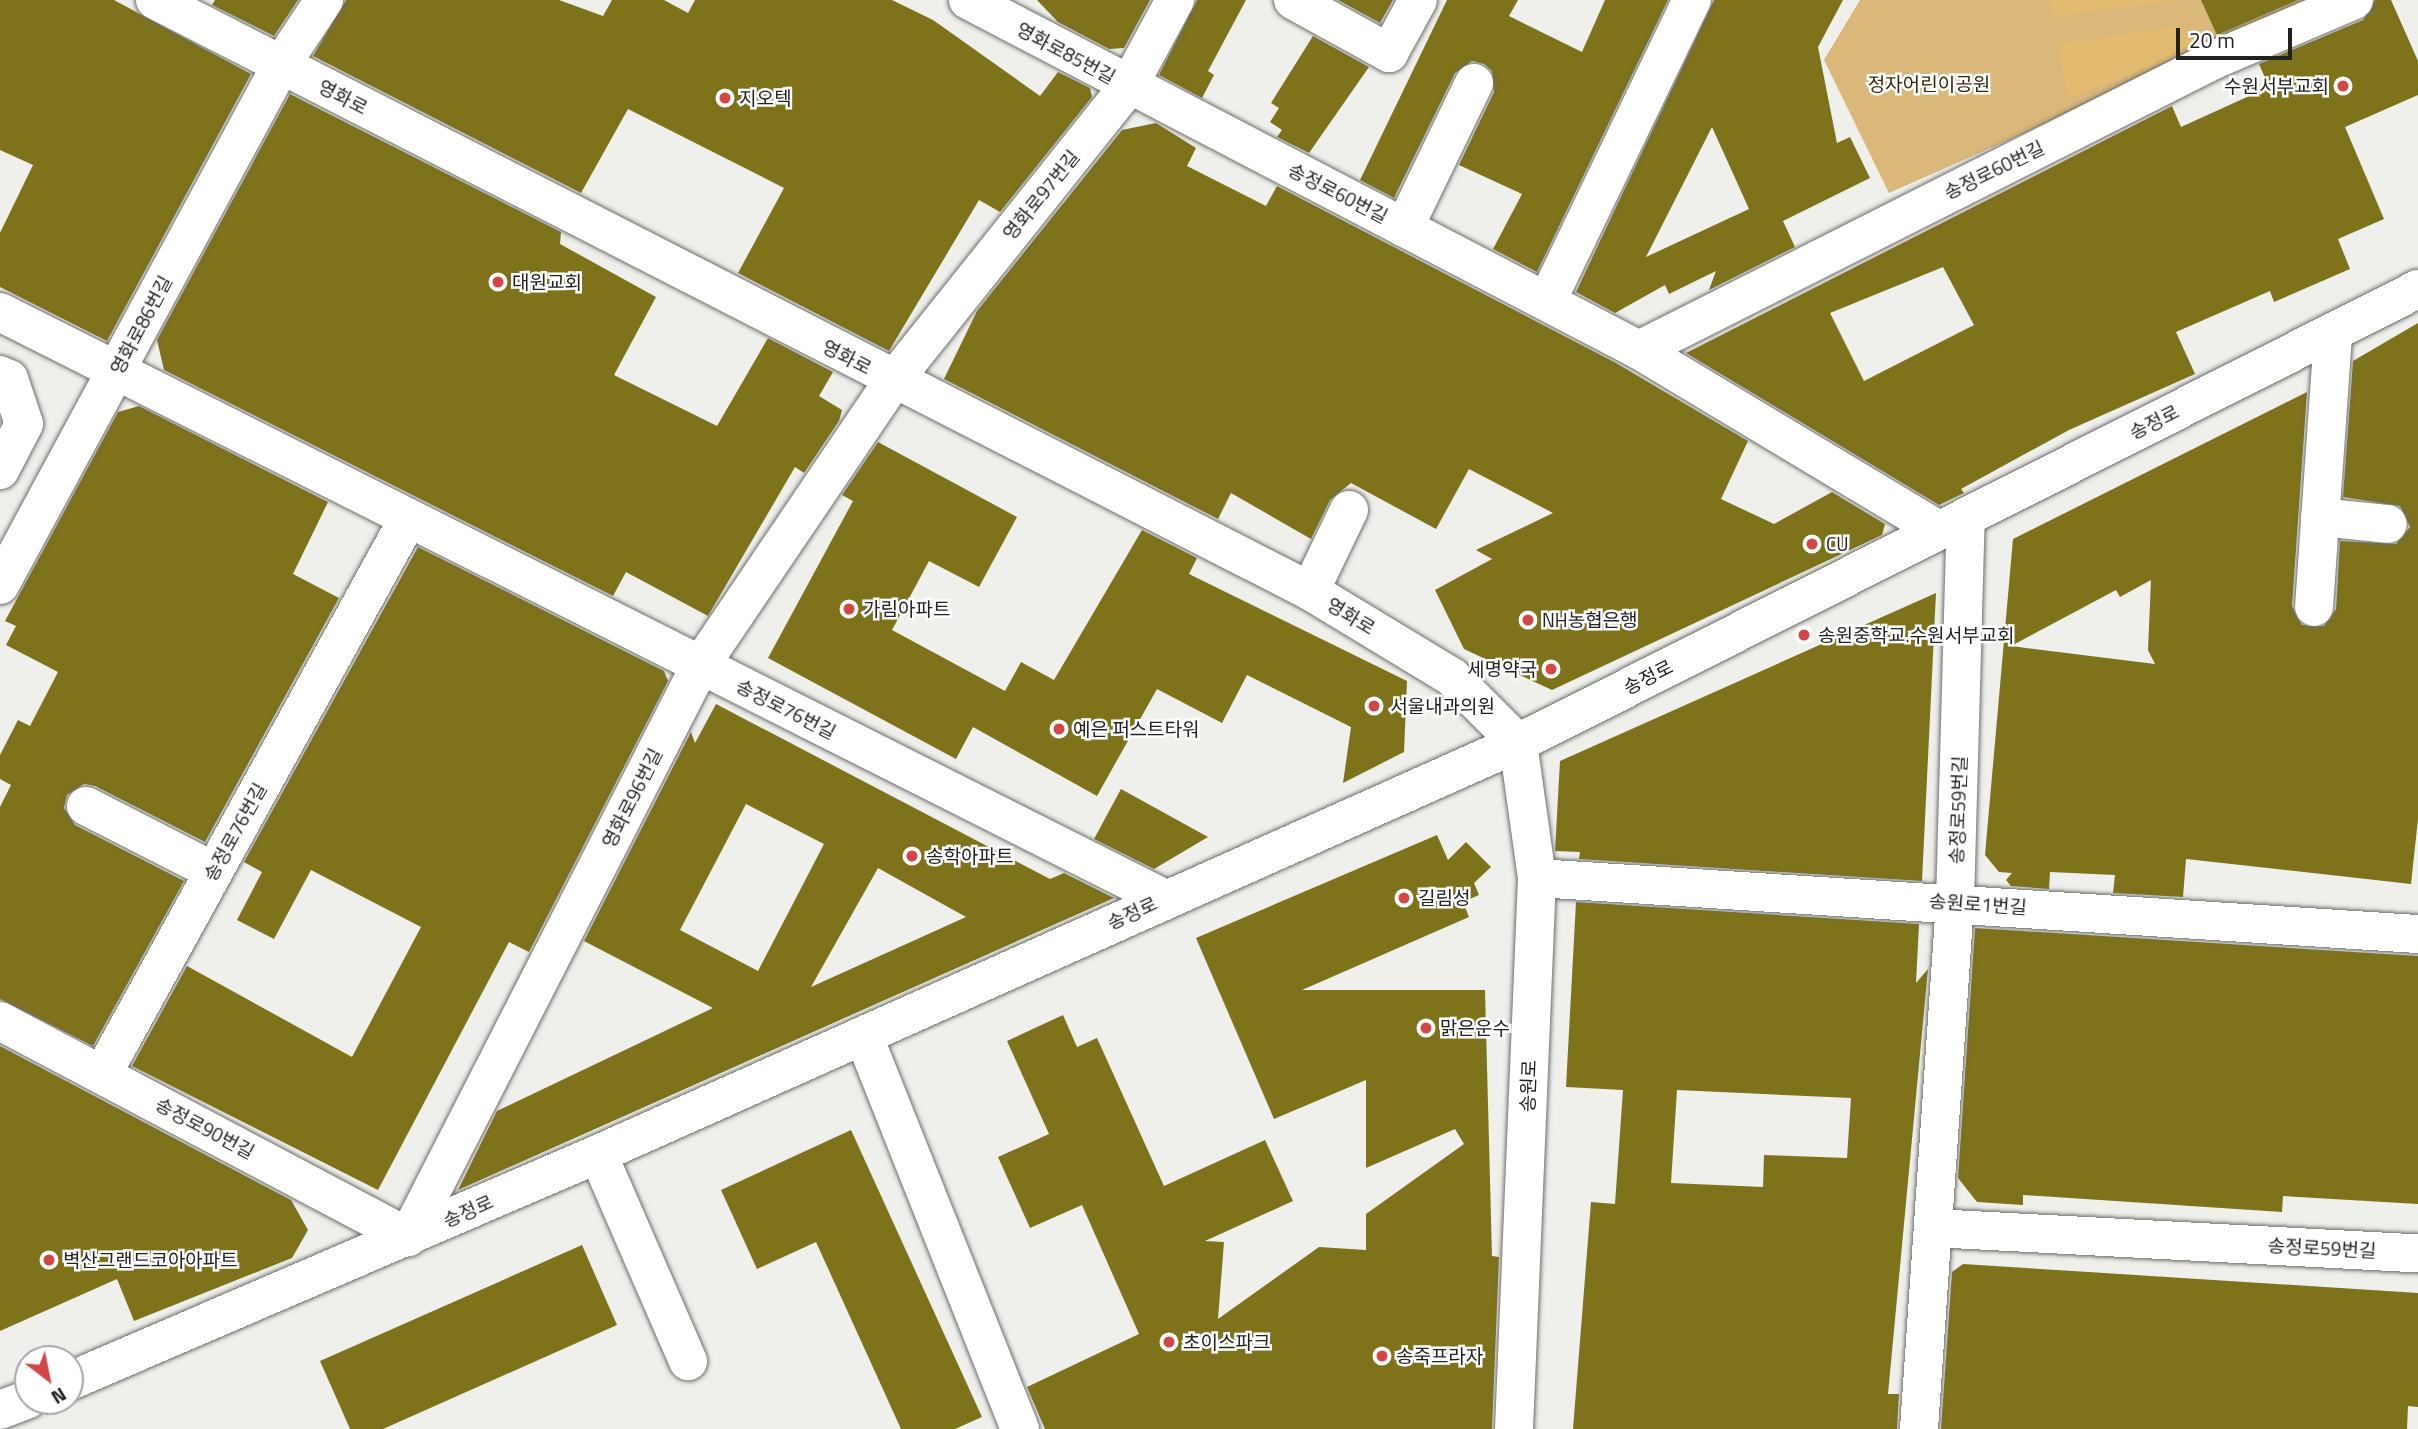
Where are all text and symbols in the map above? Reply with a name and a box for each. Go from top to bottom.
scale bar [2180,14,2296,58]
street label: 영화로85번길 [1013,17,1119,89]
text: 20 m [2189,24,2235,56]
park label: 정자어린이공원 [1868,73,1990,95]
street label: 영화로 [314,75,372,119]
place label: 수원서부교회 [2224,75,2329,97]
marker: 수원서부교회 [2335,78,2351,94]
place label: 지오텍 [739,87,791,109]
marker: 지오텍 [717,90,733,106]
street label: 송정로60번길 [1940,136,2048,204]
street label: 영화로97번길 [998,146,1084,244]
street label: 송정로60번길 [1284,158,1392,228]
place label: 대원교회 [512,271,582,293]
street label: 영화로86번길 [105,272,177,378]
marker: 대원교회 [490,274,506,290]
street label: 영화로 [818,335,876,379]
street label: 송정로 [2125,400,2183,444]
place label: CU [1826,533,1849,555]
marker: CU [1804,536,1820,552]
street label: 영화로 [1323,593,1379,639]
place label: 가림아파트 [863,598,950,620]
marker: 가림아파트 [841,601,857,617]
place label: NH농협은행 [1542,609,1638,631]
marker: NH농협은행 [1520,612,1536,628]
place label: 송원중학교.수원서부교회 [1818,624,2014,646]
marker: 송원중학교.수원서부교회 [1796,627,1812,643]
street label: 송정로 [1619,655,1677,699]
place label: 세명약국 [1467,658,1537,680]
marker: 세명약국 [1543,661,1559,677]
street label: 송정로76번길 [732,674,840,744]
place label: 서울내과의원 [1390,695,1495,717]
marker: 서울내과의원 [1364,696,1384,716]
place label: 예은 퍼스트타워 [1073,718,1200,740]
marker: 예은 퍼스트타워 [1051,721,1067,737]
street label: 영화로96번길 [597,744,667,852]
street label: 송정로59번길 [1945,755,1971,865]
street label: 송정로76번길 [199,779,271,885]
place label: 송학아파트 [926,845,1013,867]
marker: 송학아파트 [904,848,920,864]
place label: 길림성 [1418,887,1470,909]
street label: 송원로1번길 [1928,889,2028,919]
marker: 길림성 [1396,890,1412,906]
street label: 송정로 [1103,892,1161,934]
place label: 맑은운수 [1440,1017,1510,1039]
marker: 맑은운수 [1418,1020,1434,1036]
street label: 송원로 [1516,1059,1540,1113]
street label: 송정로90번길 [152,1092,258,1164]
street label: 송정로 [439,1190,497,1232]
street label: 송정로59번길 [2267,1234,2377,1262]
place label: 벽산그랜드코아아파트 [63,1249,238,1271]
marker: 벽산그랜드코아아파트 [41,1252,57,1268]
place label: 초이스파크 [1183,1331,1270,1353]
marker: 초이스파크 [1161,1334,1177,1350]
north arrow [14,1345,84,1415]
place label: 송죽프라자 [1396,1345,1483,1367]
marker: 송죽프라자 [1374,1348,1390,1364]
text: N [46,1381,73,1412]

